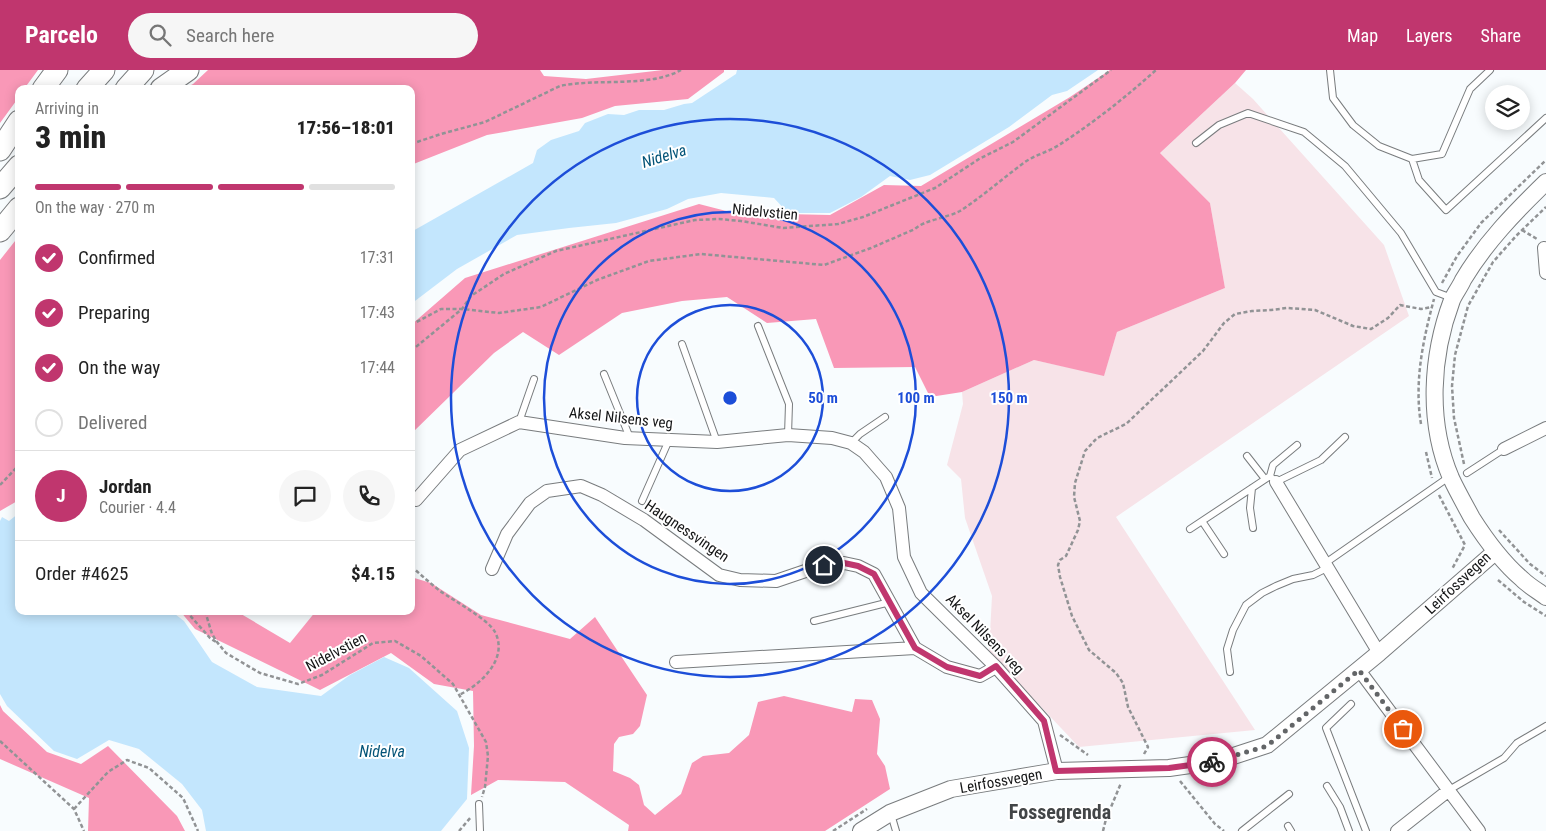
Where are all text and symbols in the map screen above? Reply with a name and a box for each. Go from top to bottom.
search box [128,13,478,58]
text: Parcelo [25,21,98,49]
icon: search [146,21,174,49]
text: Search here [186,24,274,47]
text: Map [1347,25,1378,46]
text: Layers [1406,25,1453,46]
text: Share [1481,25,1521,46]
map controls [1485,85,1530,130]
button: layers [1485,85,1530,130]
text: Arriving in [35,99,99,118]
text: 17:56–18:01 [297,116,395,139]
text: 3 min [35,118,106,156]
water label: Nidelva [639,140,689,172]
text: On the way · 270 m [35,198,155,217]
street label: Nidelvstien [731,200,799,224]
icon: check [35,244,63,272]
text: Confirmed [78,246,155,269]
text: 17:31 [360,248,395,267]
icon: check [35,299,63,327]
text: Preparing [78,301,150,324]
text: 17:43 [360,303,395,322]
icon: check [35,354,63,382]
text: On the way [78,356,160,379]
text: 17:44 [360,358,395,377]
centre of rings [721,389,739,407]
text: 50 m [808,389,838,407]
text: 100 m [897,389,935,407]
text: 150 m [990,389,1028,407]
street label: Aksel Nilsens veg [568,404,674,432]
text: Delivered [78,411,147,434]
button: chat [279,470,331,522]
button: phone [343,470,395,522]
text: Jordan [99,475,152,498]
text: J [56,484,66,507]
street label: Haugnessvingen [641,496,733,566]
text: Courier · 4.4 [99,498,176,517]
pin [803,544,845,586]
street label: Leirfossvegen [1421,548,1495,618]
icon: home [810,551,838,579]
text: Order #4625 [35,562,128,585]
text: $4.15 [351,562,395,585]
street label: Aksel Nilsens veg [942,590,1028,678]
street label: Nidelvstien [303,629,369,675]
pin [1382,708,1424,750]
icon: bag [1389,715,1417,743]
courier [1187,737,1237,787]
water label: Nidelva [359,742,405,761]
icon: bike [1198,748,1226,776]
street label: Leirfossvegen [958,765,1044,797]
district label: Fossegrenda [1009,800,1111,824]

